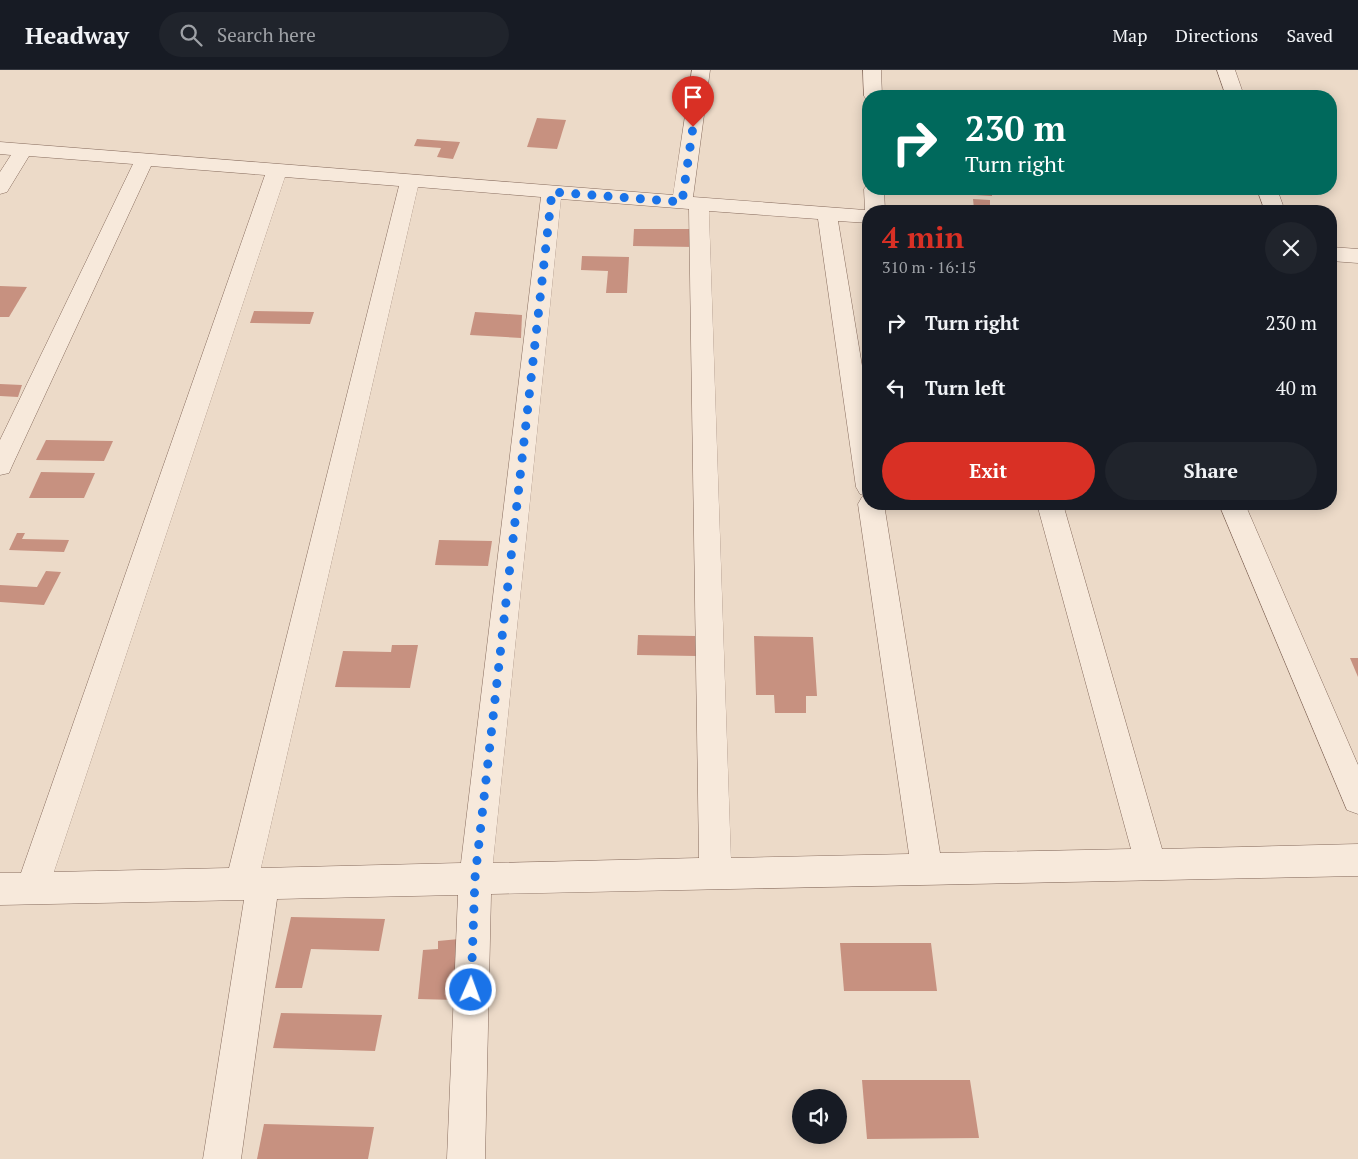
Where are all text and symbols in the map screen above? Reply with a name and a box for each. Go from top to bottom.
search box [159,12,509,57]
text: Headway [25,19,129,51]
icon: search [177,21,205,49]
text: Search here [217,22,316,47]
text: Map [1112,23,1147,47]
text: Directions [1175,23,1258,47]
text: Saved [1286,23,1333,47]
pin [672,76,714,127]
icon: arrive [679,83,707,111]
text: 230 m [965,105,1066,151]
icon: right [882,110,947,175]
text: Turn right [965,149,1065,178]
text: 4 min [882,217,964,257]
button: close [1265,222,1317,274]
text: 310 m · 16:15 [882,256,976,278]
icon: right [882,309,910,337]
text: Turn right [925,310,1019,335]
text: 230 m [1266,310,1317,335]
icon: left [882,374,910,402]
text: Turn left [925,375,1006,400]
text: 40 m [1276,375,1317,400]
button: Exit [882,442,1095,500]
button: Share [1105,442,1317,500]
position arrow [444,963,496,1015]
map controls [792,1089,847,1144]
button: sound [792,1089,847,1144]

